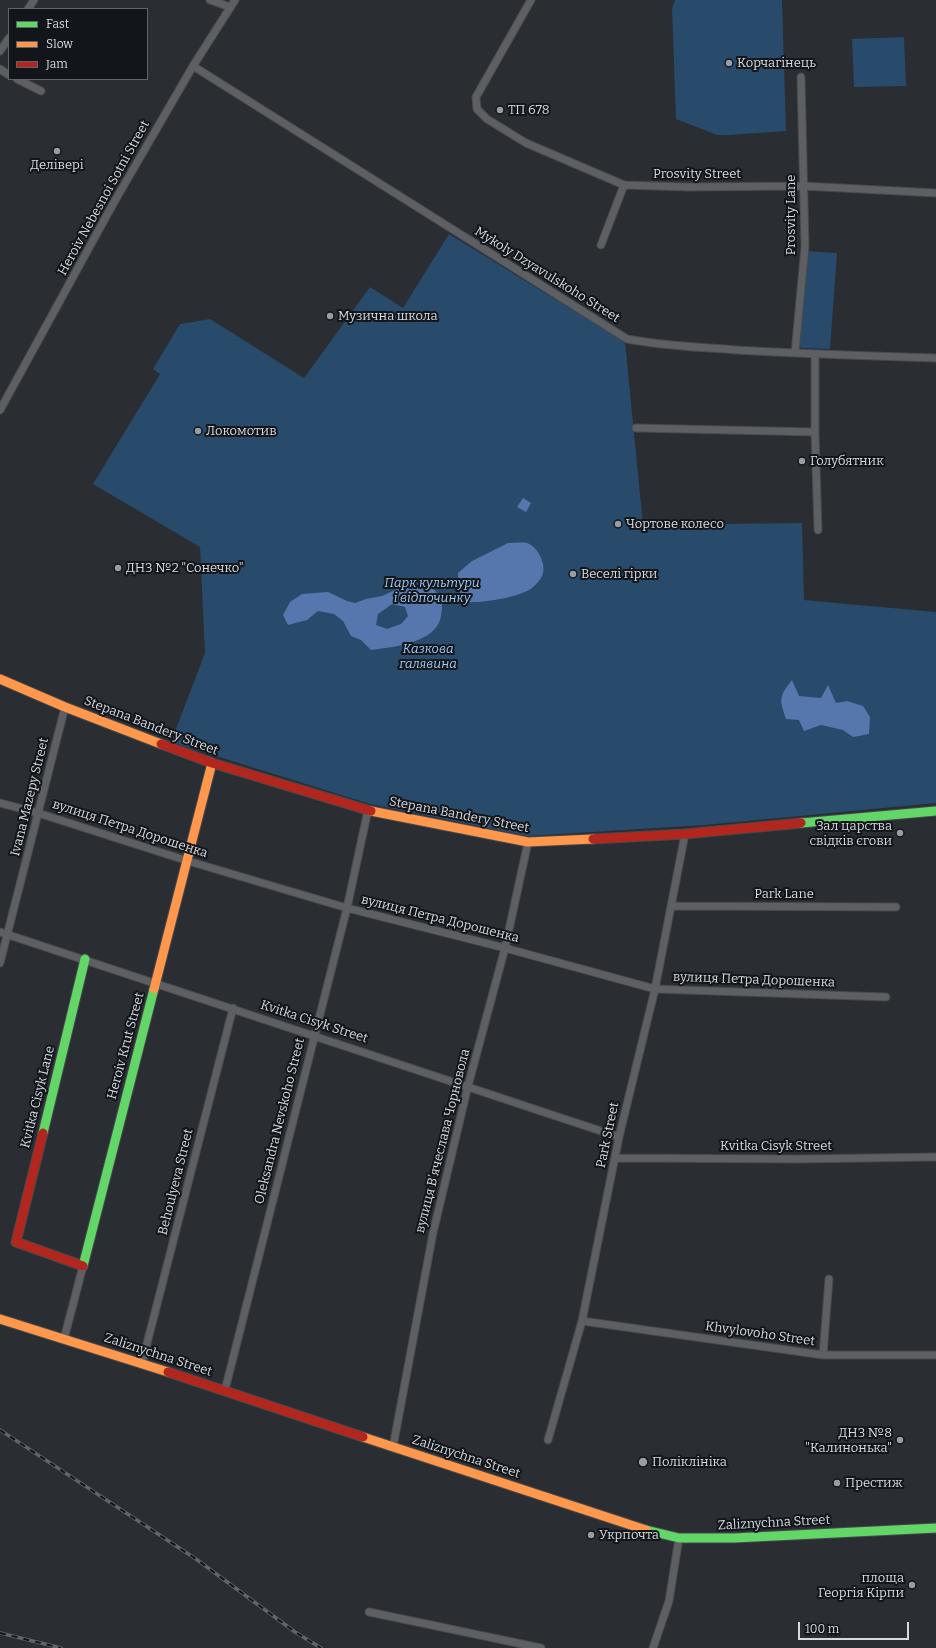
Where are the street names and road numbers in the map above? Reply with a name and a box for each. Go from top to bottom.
street label: Heroiv Nebesnoi Sotni Street [55,118,153,278]
street label: Prosvity Street [653,166,741,182]
street label: Prosvity Lane [783,175,799,255]
street label: Mykoly Dzyavulskoho Street [471,224,623,326]
street label: Stepana Bandery Street [82,693,220,759]
street label: Ivana Mazepy Street [8,736,52,858]
street label: Stepana Bandery Street [388,794,530,836]
street label: вулиця Петра Дорошенка [50,797,210,861]
street label: Park Lane [754,886,814,902]
street label: вулиця Петра Дорошенка [359,892,521,946]
street label: вулиця Петра Дорошенка [673,969,835,991]
street label: Heroiv Krut Street [104,991,148,1101]
street label: Kvitka Cisyk Street [258,997,370,1047]
street label: Oleksandra Nevskoho Street [252,1036,308,1206]
street label: Kvitka Cisyk Lane [18,1044,58,1150]
street label: вулиця Вʼячеслава Чорновола [413,1047,473,1235]
street label: Park Street [593,1101,623,1169]
street label: Behoulyeva Street [155,1127,197,1237]
street label: Kvitka Cisyk Street [720,1138,832,1154]
street label: Khvylovoho Street [704,1319,816,1349]
street label: Zaliznychna Street [102,1330,214,1380]
street label: Zaliznychna Street [410,1432,522,1482]
street label: Zaliznychna Street [717,1512,831,1534]

